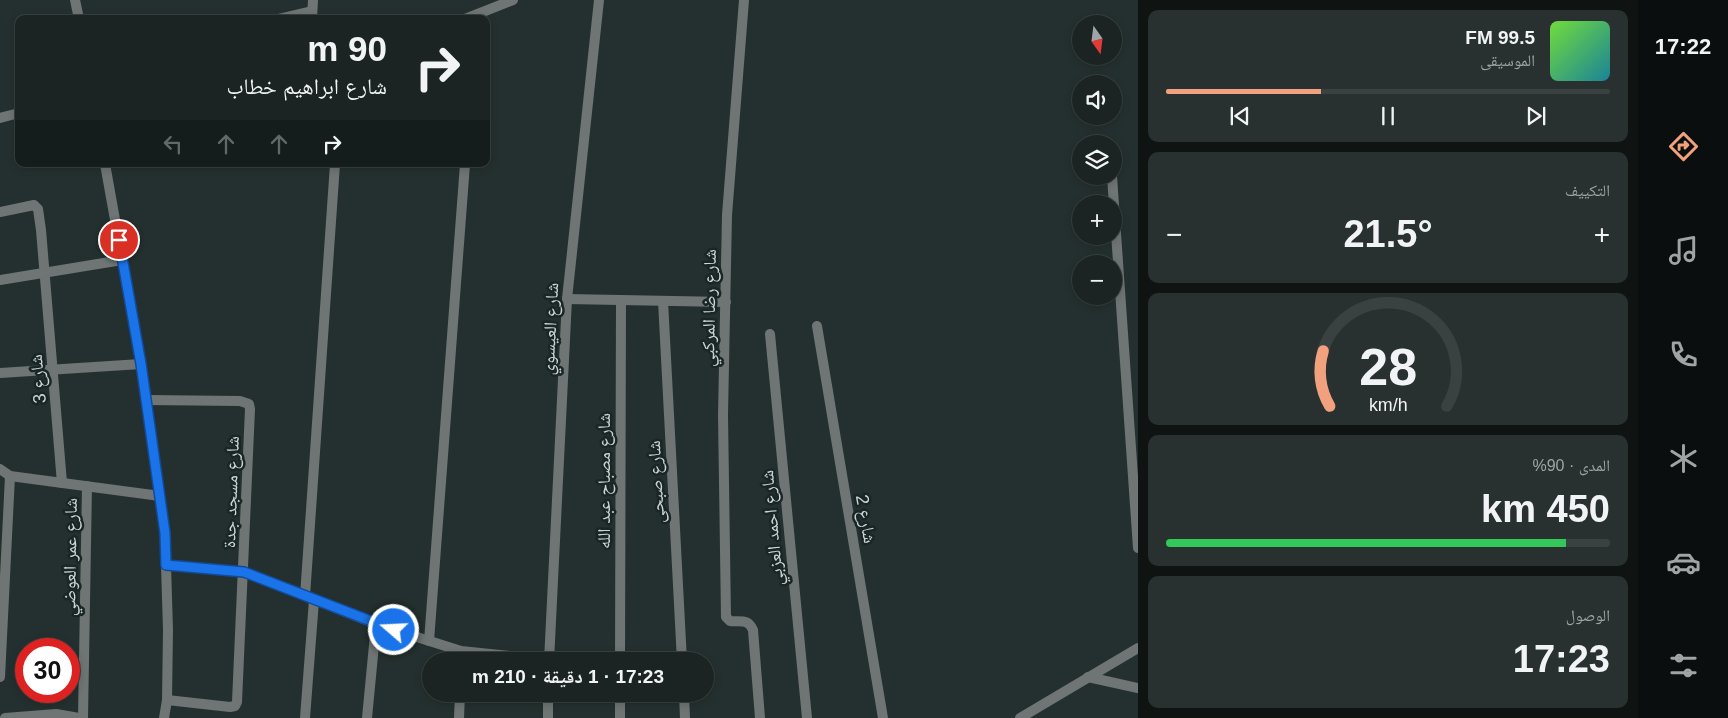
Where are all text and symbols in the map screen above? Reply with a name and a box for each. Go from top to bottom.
north arrow [1072,15,1122,65]
map controls [1072,15,1122,305]
text: 99.5 FM [1465,27,1535,48]
text: 90 m [307,29,387,68]
text: 17:22 [1655,34,1711,59]
icon: right [405,35,470,100]
text: الموسيقى [1480,52,1535,69]
text: شارع ابراهيم خطاب [226,74,387,99]
button: sound [1072,75,1122,125]
icon: previous [1226,102,1254,130]
icon: pause [1374,102,1402,130]
icon: next [1522,102,1550,130]
icon: directions [1666,129,1701,164]
icon: left [159,130,187,158]
icon: ahead [212,130,240,158]
icon: ahead [265,130,293,158]
icon: right [318,130,346,158]
button: layers [1072,135,1122,185]
text: التكييف [1565,182,1610,199]
button: + [1072,195,1122,245]
text: 21.5° [1343,213,1433,255]
pin [98,219,140,261]
text: − [1166,219,1182,250]
text: + [1594,219,1610,250]
icon: arrive [105,226,133,254]
icon: music [1666,233,1701,268]
street label: شارع رضا المركبي [698,249,725,367]
button: − [1072,255,1122,305]
street label: شارع العيسوي [538,282,567,376]
icon: phone [1666,337,1701,372]
text: 28 [1359,338,1417,396]
street label: شارع 3 [26,354,51,404]
text: km/h [1369,395,1407,415]
street label: شارع مصباح عبد الله [594,413,616,549]
street label: شارع مسجد جدة [219,436,244,548]
street label: شارع صبحى [644,440,669,524]
icon: climate [1666,441,1701,476]
text: المدى · 90% [1532,457,1610,474]
street label: شارع احمد العزبي [757,469,792,587]
text: 450 km [1481,488,1610,530]
street label: شارع 2 [851,493,880,545]
street label: شارع عمر العوضي [59,498,86,617]
icon: car [1666,545,1701,580]
position arrow [367,603,419,655]
text: الوصول [1566,607,1610,624]
speed limit sign: 30 [15,638,80,703]
text: 17:23 [1513,638,1610,680]
icon: filters [1666,648,1701,683]
text: 17:23 · 1 دقيقة · 210 m [472,666,664,687]

